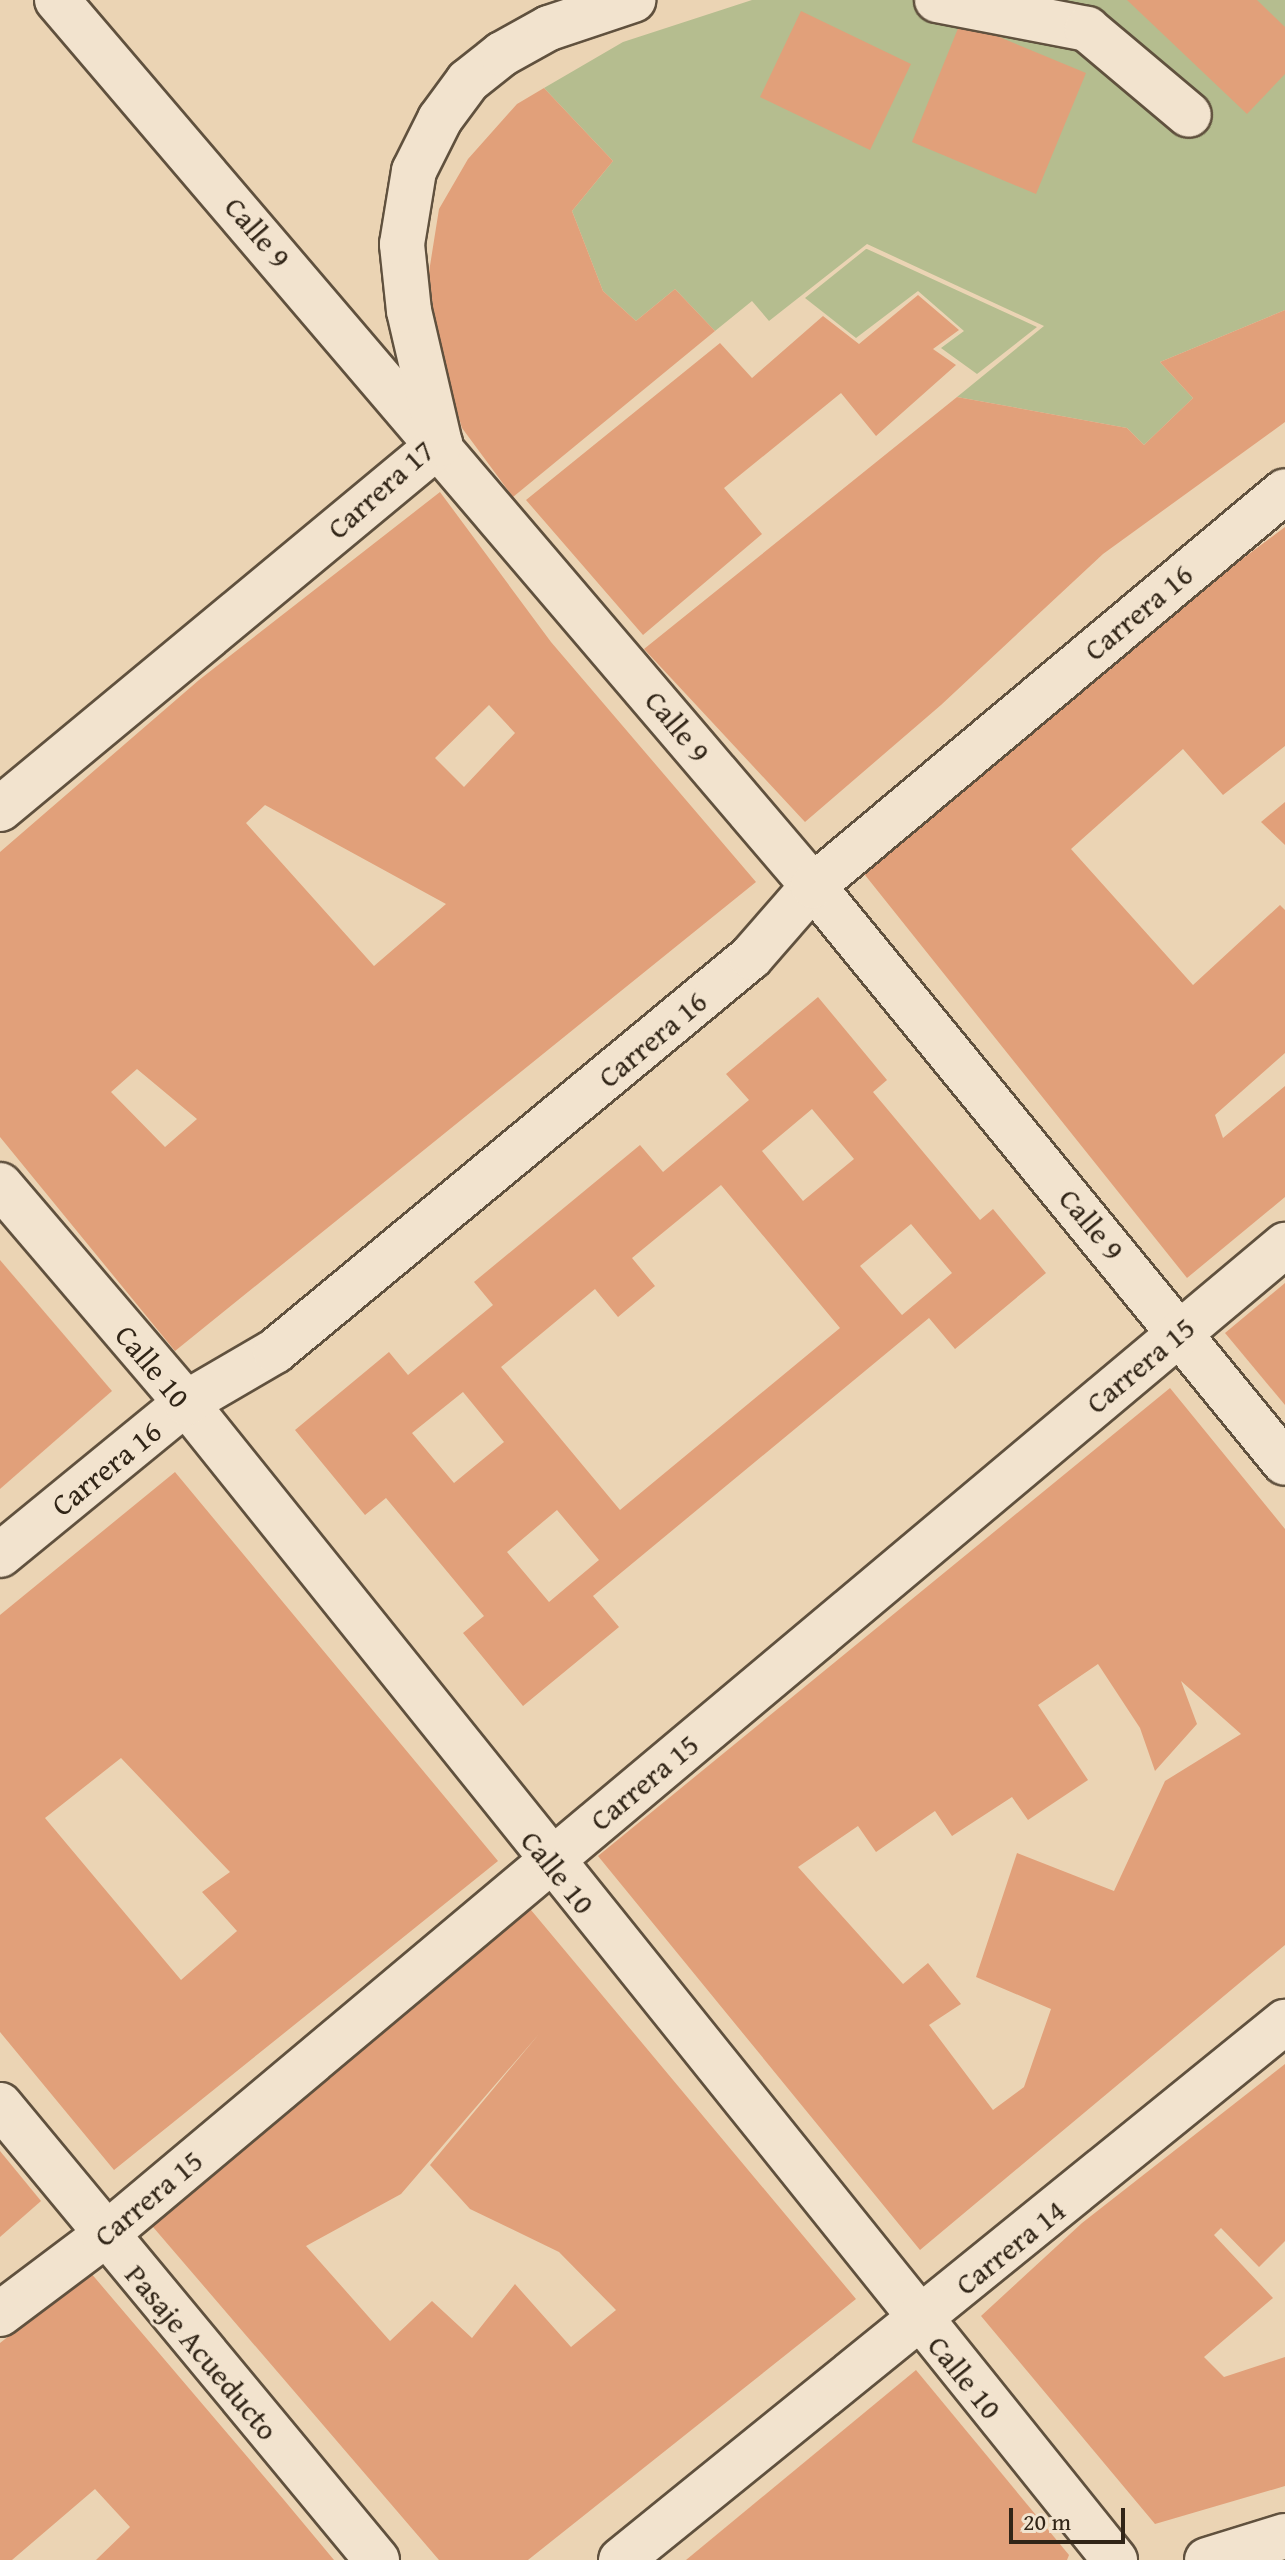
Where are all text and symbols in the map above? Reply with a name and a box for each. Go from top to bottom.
street label: Calle 9 [217,189,299,275]
street label: Carrera 17 [319,432,441,546]
street label: Carrera 16 [1076,556,1200,668]
street label: Calle 9 [638,683,718,769]
street label: Carrera 16 [590,983,714,1095]
street label: Calle 9 [1052,1181,1132,1267]
street label: Carrera 15 [1078,1309,1202,1421]
street label: Calle 10 [108,1317,198,1415]
street label: Carrera 16 [44,1413,168,1523]
street label: Carrera 15 [582,1726,706,1838]
street label: Calle 10 [514,1823,602,1921]
street label: Carrera 15 [86,2142,210,2254]
street label: Carrera 14 [948,2192,1072,2302]
street label: Pasaje Acueducto [118,2257,286,2447]
street label: Calle 10 [921,2328,1009,2426]
scale bar [1013,2492,1129,2542]
text: 20 m [1023,2504,1071,2539]

